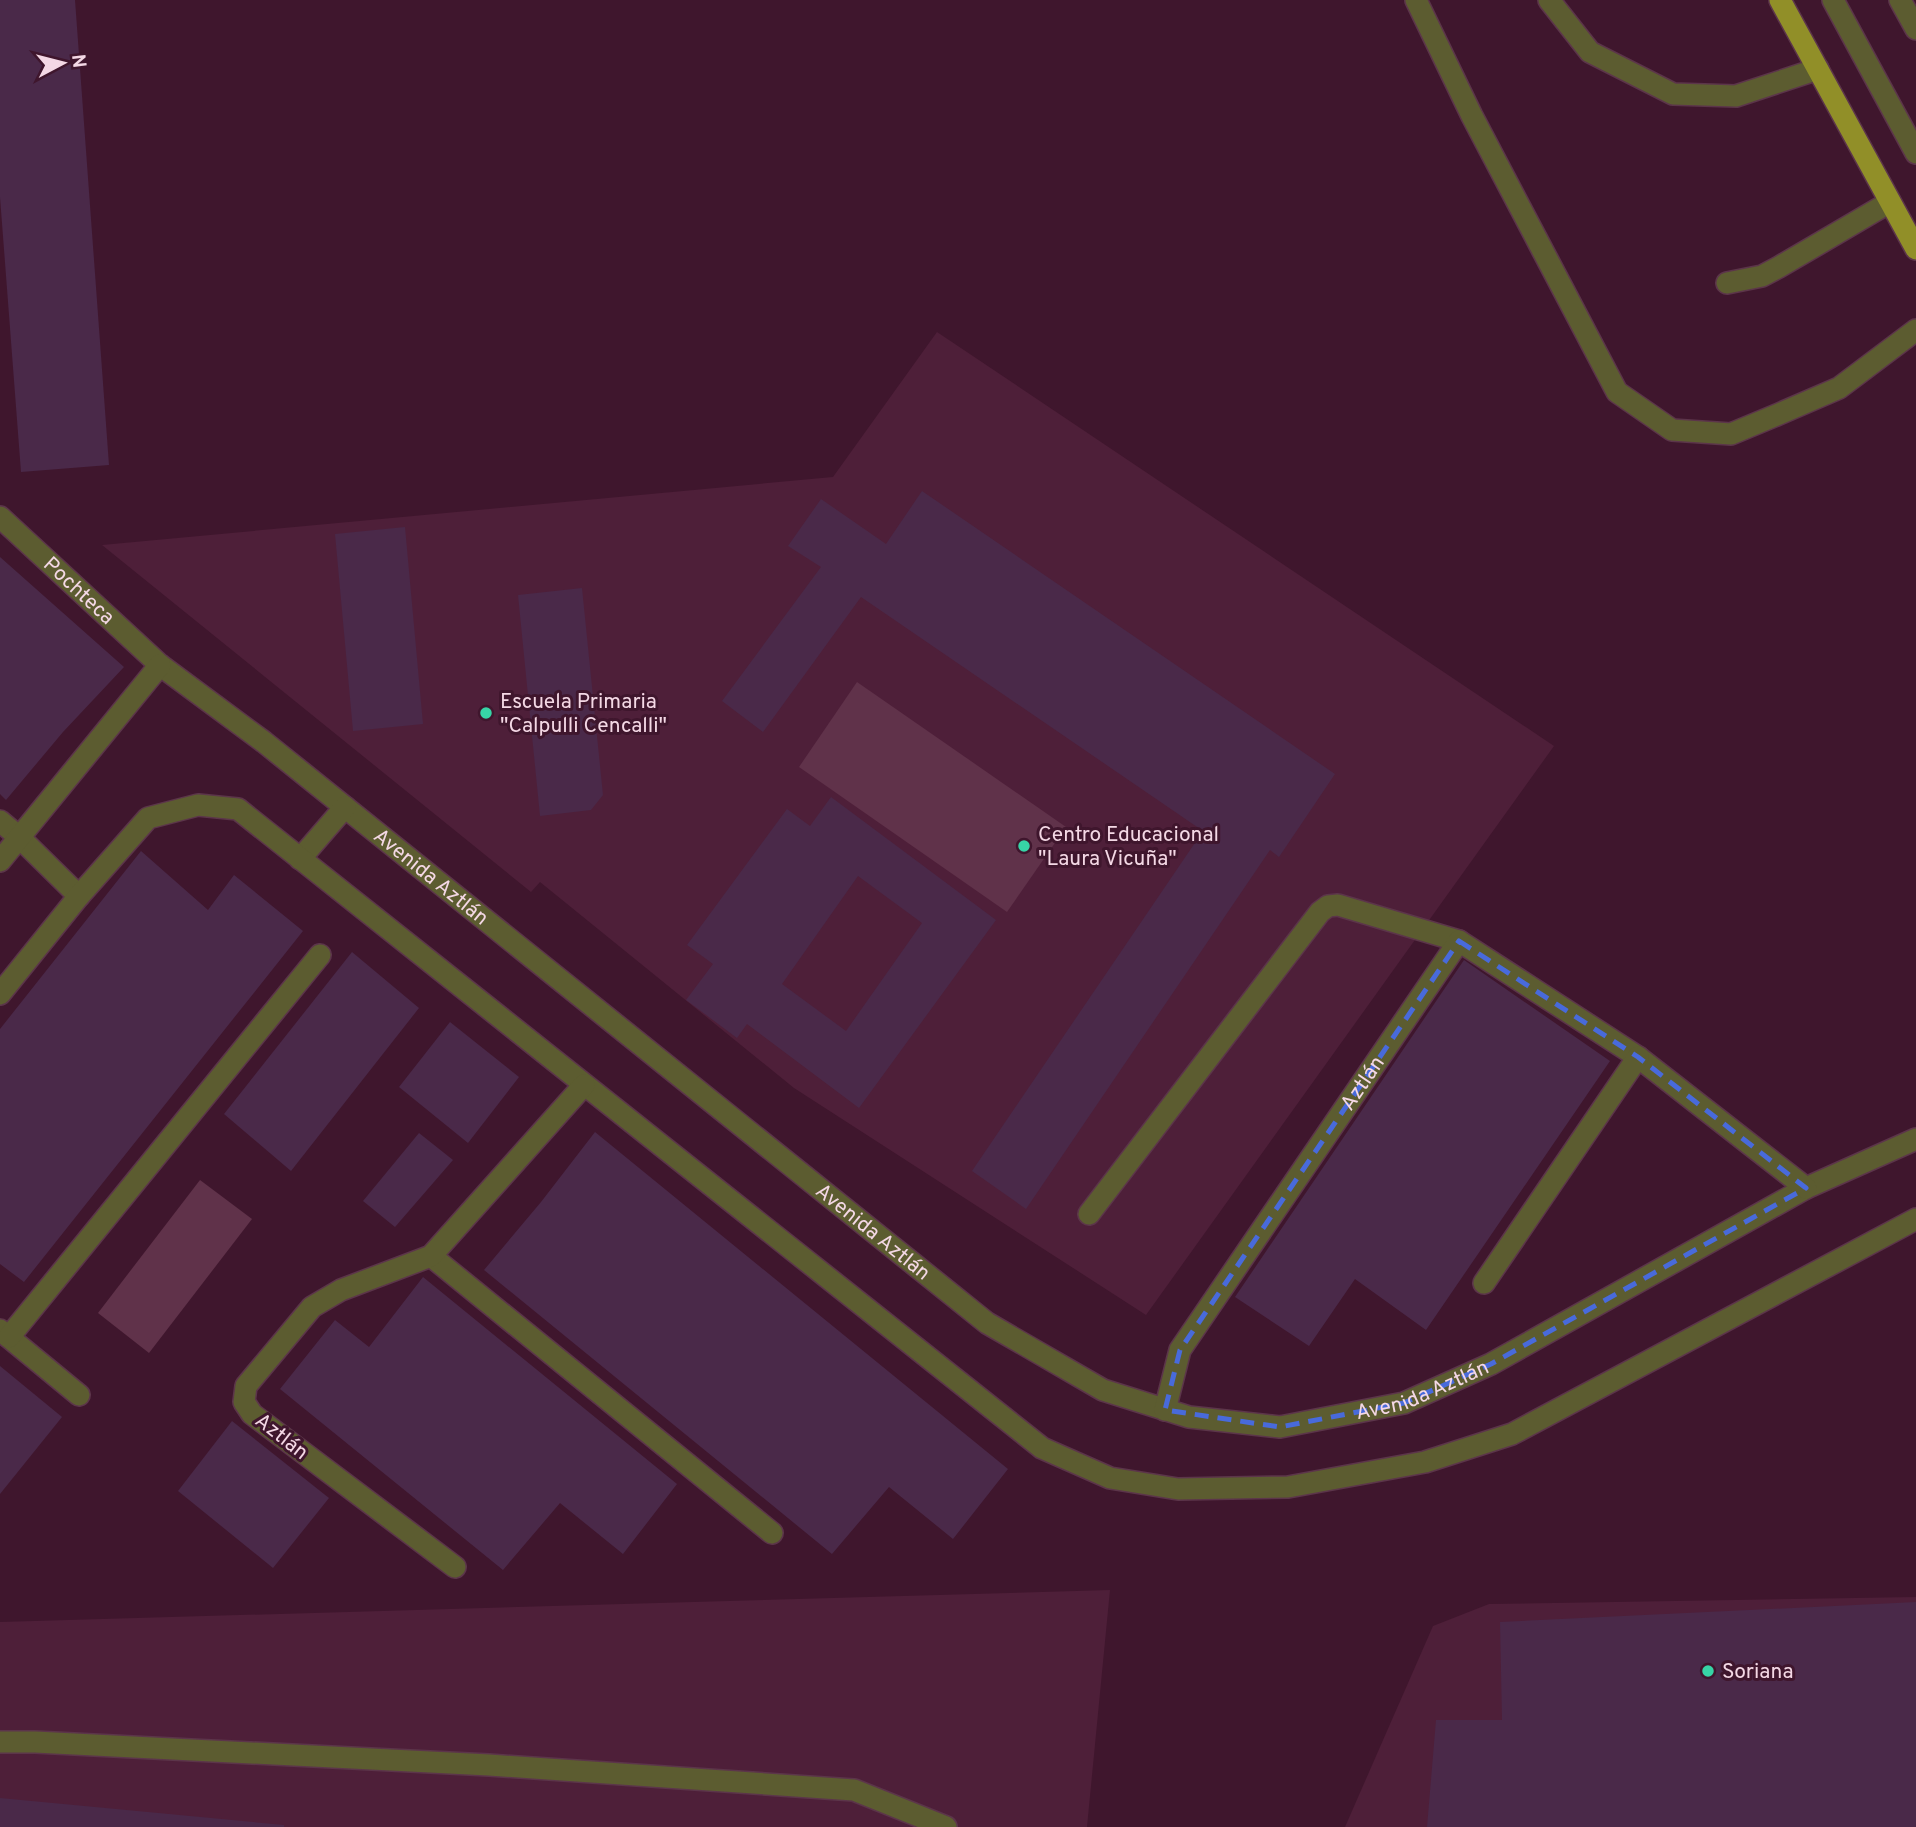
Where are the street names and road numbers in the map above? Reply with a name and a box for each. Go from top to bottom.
street label: Pochteca [37,552,120,631]
street label: Avenida Aztlán [367,823,494,932]
street label: Aztlán [1335,1051,1392,1117]
street label: Avenida Aztlán [809,1178,936,1287]
street label: Avenida Aztlán [1354,1355,1493,1427]
street label: Aztlán [249,1408,313,1467]

